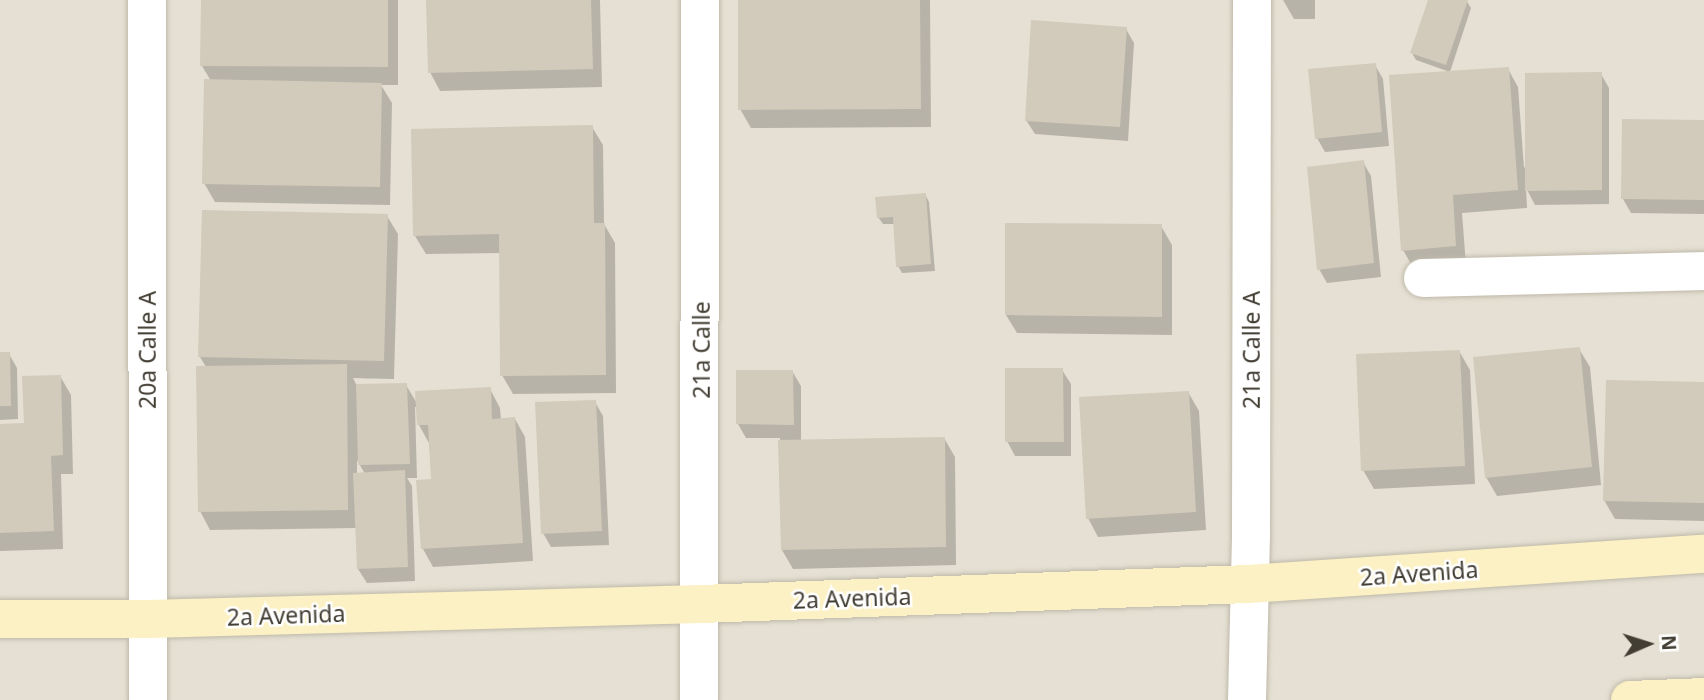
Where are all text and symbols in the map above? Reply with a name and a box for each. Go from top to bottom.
street label: 20a Calle A [133,291,161,409]
street label: 21a Calle A [1237,291,1265,409]
street label: 21a Calle [687,301,715,399]
street label: 2a Avenida [1359,555,1479,591]
street label: 2a Avenida [792,582,912,614]
street label: 2a Avenida [226,599,346,631]
north arrow [1613,609,1683,679]
text: N [1656,634,1682,651]

